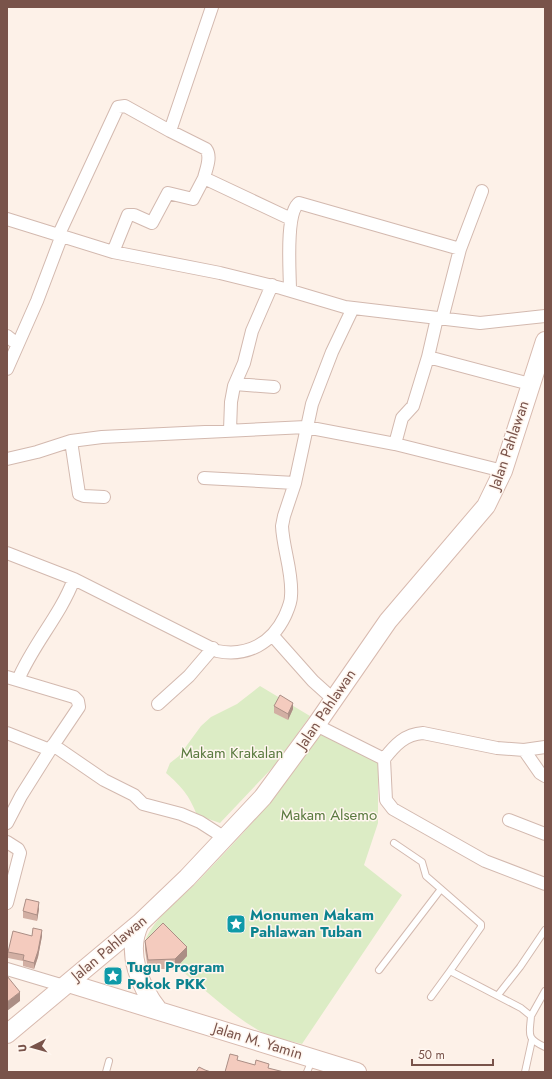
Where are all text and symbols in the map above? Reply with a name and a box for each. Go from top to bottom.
street label: Jalan Pahlawan [483,398,534,494]
street label: Jalan Pahlawan [290,664,361,755]
park label: Makam Krakalan [181,742,283,764]
park label: Makam Alsemo [281,804,377,826]
place label: Monumen Makam Pahlawan Tuban [250,904,374,943]
street label: Jalan Pahlawan [65,910,152,987]
place icon: Monumen Makam Pahlawan Tuban [225,913,247,935]
place label: Tugu Program Pokok PKK [127,956,225,995]
place icon: Tugu Program Pokok PKK [102,965,124,987]
street label: Jalan M. Yamin [209,1016,306,1065]
north arrow [12,1027,52,1067]
scale bar [412,1041,493,1067]
text: U [14,1043,30,1053]
text: 50 m [418,1046,445,1064]

